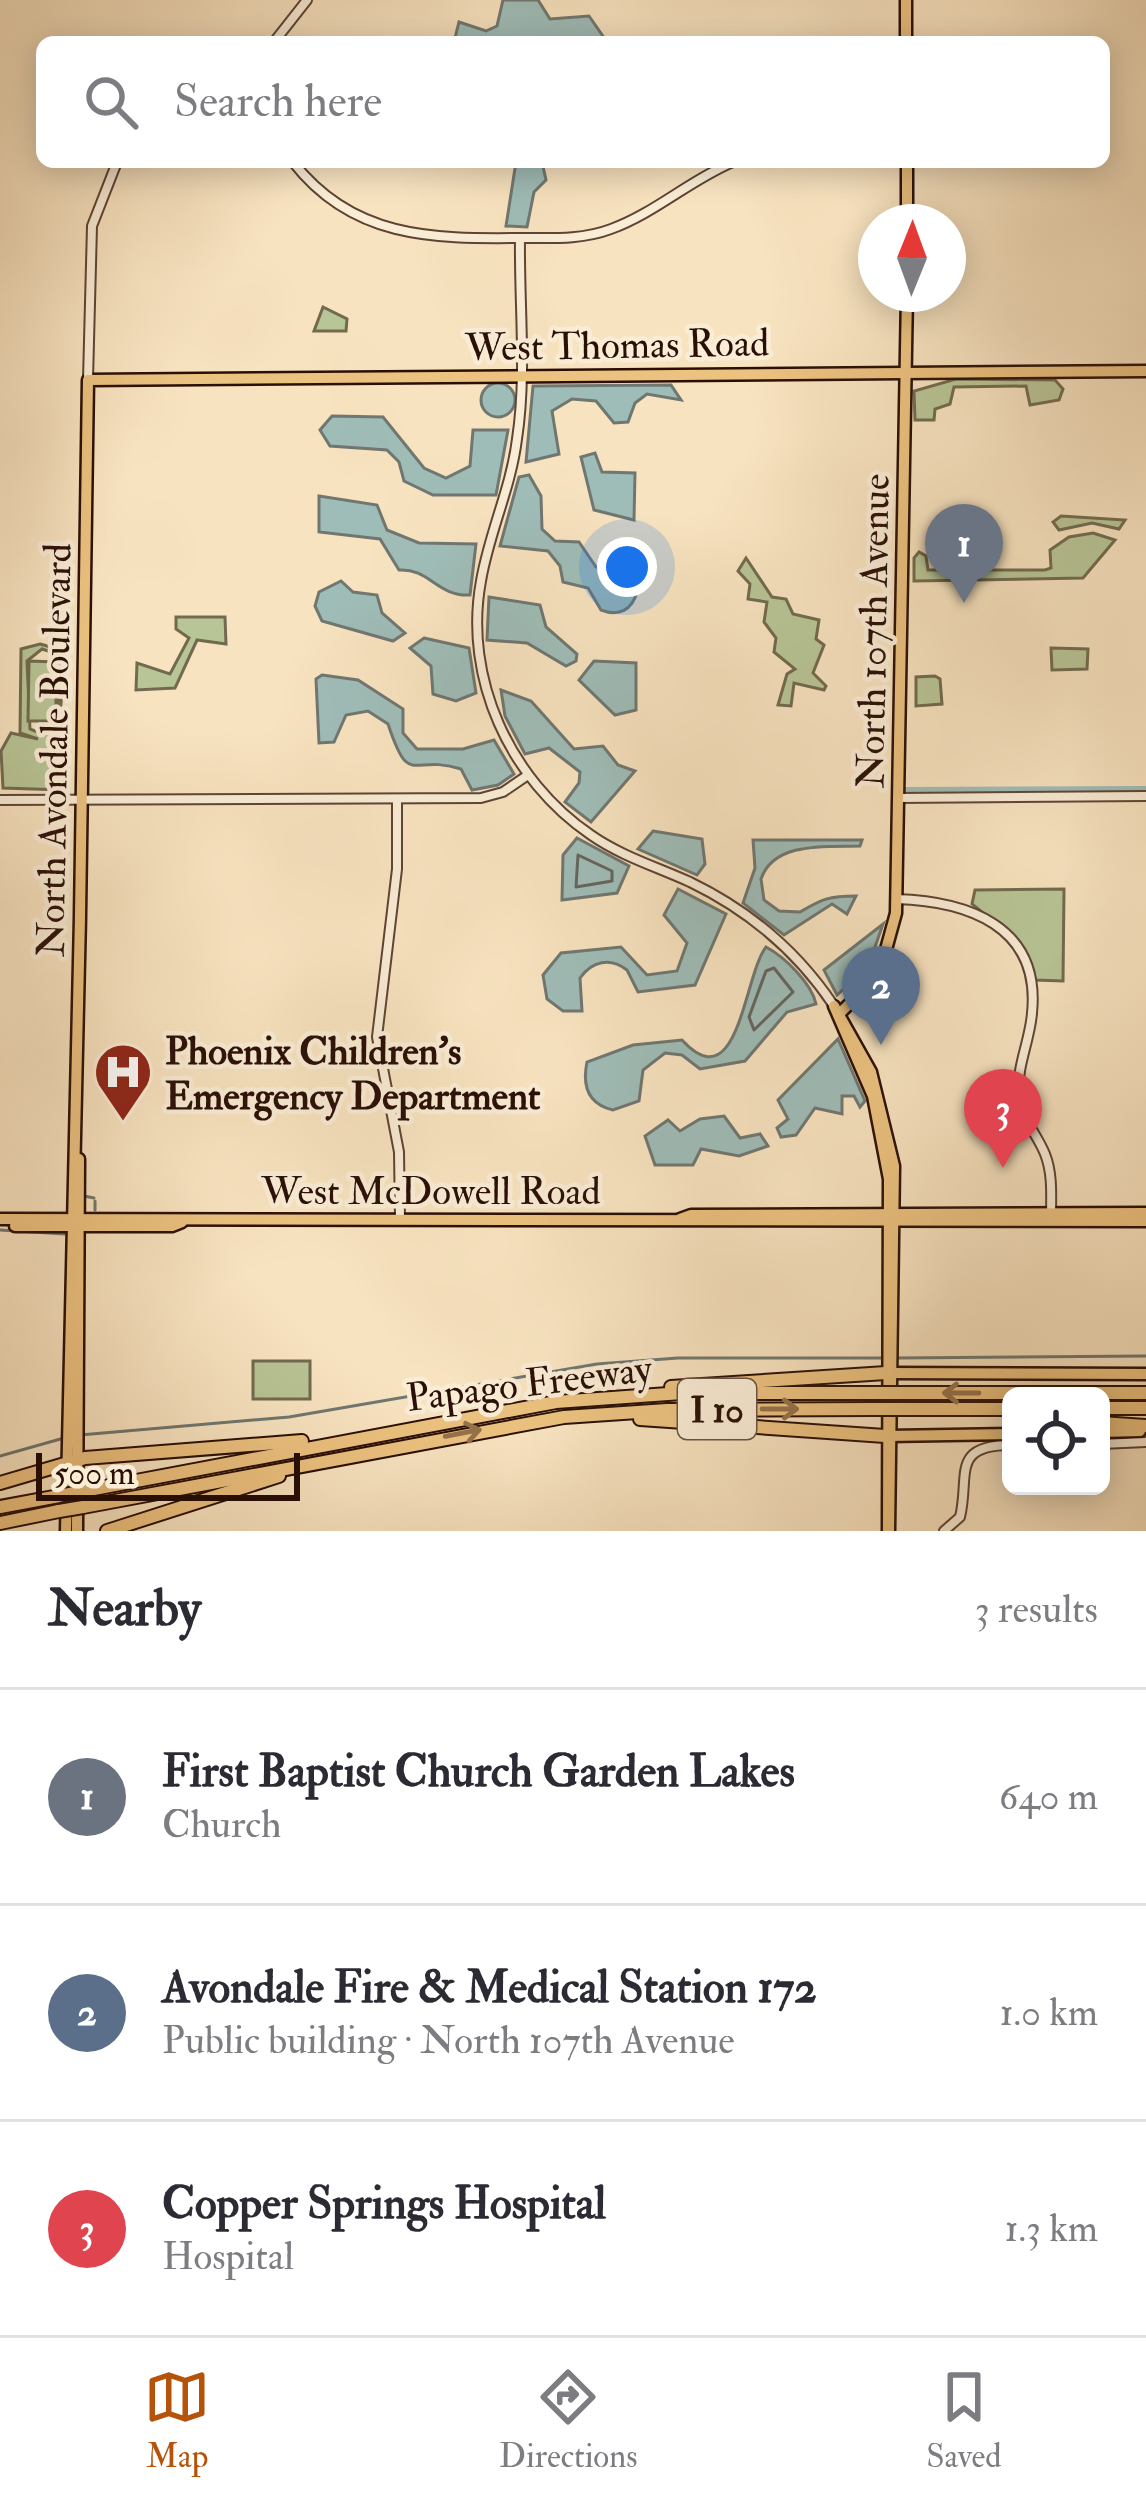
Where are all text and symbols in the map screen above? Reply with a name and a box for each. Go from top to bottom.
search box [36,36,1110,168]
icon: search [78,69,144,135]
text: Search here [174,74,382,130]
north arrow [858,204,966,312]
street label: West Thomas Road [463,318,770,373]
street label: North 107th Avenue [846,473,901,789]
pin: 1 [925,504,1003,603]
your location [597,537,657,597]
street label: North Avondale Boulevard [26,543,83,957]
pin: 2 [842,946,920,1045]
place label: Phoenix Children’s Emergency Department [165,1027,541,1121]
hospital icon: Phoenix Children’s Emergency Department [92,1041,154,1123]
pin: 3 [964,1069,1042,1168]
street label: West McDowell Road [260,1167,601,1216]
street label: Papago Freeway [404,1344,656,1423]
road number: I 10 [678,1379,756,1439]
one-way arrow [942,1382,981,1404]
map controls [1002,1387,1110,1495]
button: locate [1002,1387,1110,1495]
one-way arrow [760,1398,799,1420]
one-way arrow [443,1421,482,1443]
scale bar [36,1447,300,1500]
text: 500 m [54,1453,135,1494]
text: Nearby [48,1577,201,1641]
text: 3 results [975,1585,1098,1634]
text: First Baptist Church Garden Lakes [162,1744,795,1800]
text: 1 [80,1772,94,1821]
text: 640 m [999,1772,1098,1821]
text: Church [162,1800,281,1849]
text: Avondale Fire & Medical Station 172 [162,1960,817,2016]
text: 2 [77,1988,97,2037]
text: 1.0 km [999,1988,1098,2037]
text: Public building · North 107th Avenue [162,2016,735,2065]
text: Copper Springs Hospital [162,2176,606,2232]
text: 3 [80,2204,94,2253]
text: 1.3 km [1005,2204,1098,2253]
text: Hospital [162,2232,294,2281]
tab: Map [144,2364,210,2477]
tab: Directions [499,2364,638,2477]
tab: Saved [926,2364,1002,2477]

